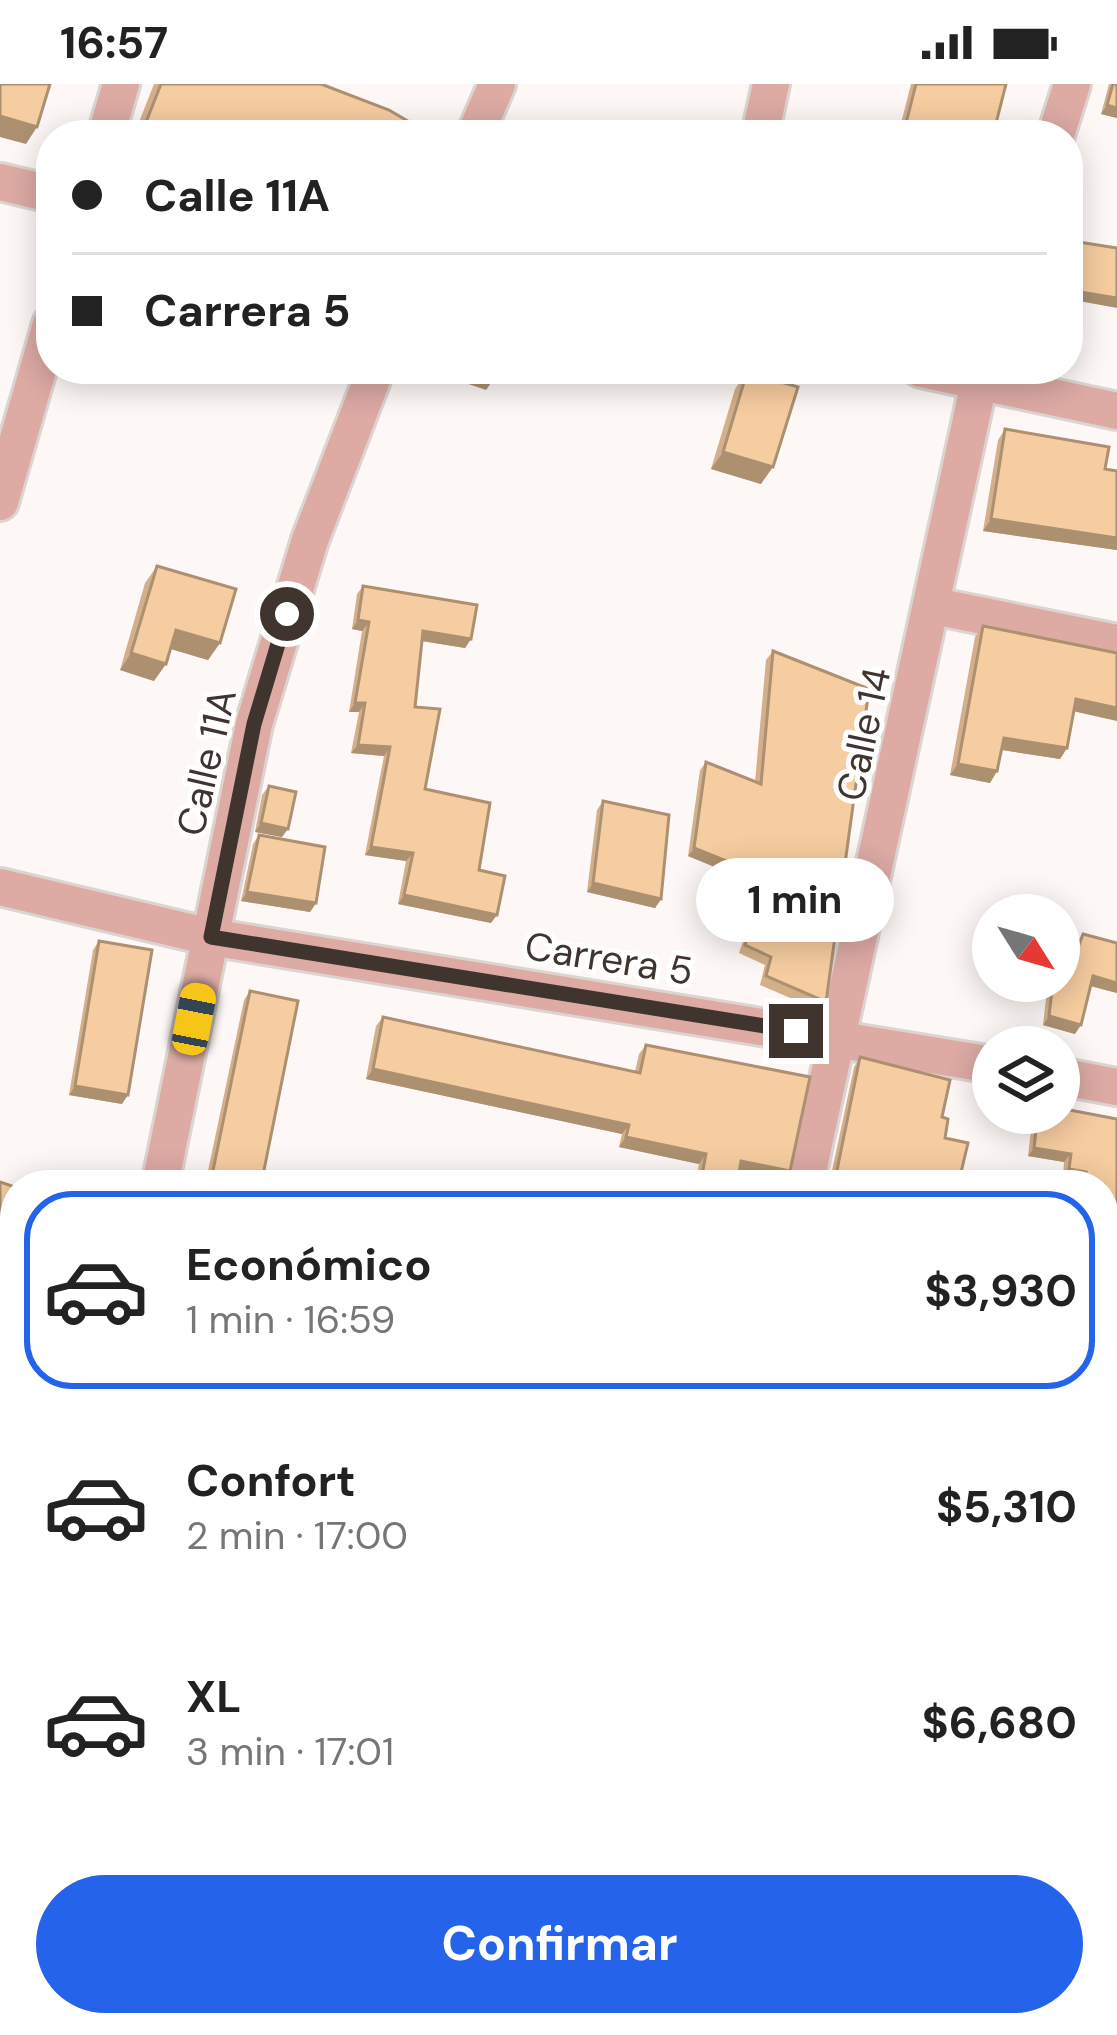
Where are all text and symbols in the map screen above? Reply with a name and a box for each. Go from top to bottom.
text: 16:57 [60,13,168,72]
text: Calle 11A [144,166,330,225]
text: Carrera 5 [144,281,350,340]
route start [260,587,314,641]
street label: Calle 14 [825,663,902,805]
street label: Calle 11A [165,684,248,841]
callout: 1 min [697,857,895,941]
text: 1 min [748,874,842,925]
north arrow [972,894,1080,1002]
map controls [972,894,1080,1134]
street label: Carrera 5 [521,920,697,997]
car [169,980,219,1058]
route end [769,1004,823,1058]
button: layers [972,1026,1080,1134]
text: Económico [186,1235,432,1294]
icon: car [42,1236,150,1344]
text: $3,930 [925,1261,1077,1320]
text: 1 min · 16:59 [186,1294,395,1345]
text: Confort [186,1451,356,1510]
icon: car [42,1452,150,1560]
text: $5,310 [936,1477,1077,1536]
text: 2 min · 17:00 [186,1510,408,1561]
text: XL [186,1667,241,1726]
icon: car [42,1668,150,1776]
text: $6,680 [922,1693,1077,1752]
text: 3 min · 17:01 [186,1726,394,1777]
button: Confirmar [36,1875,1083,2013]

